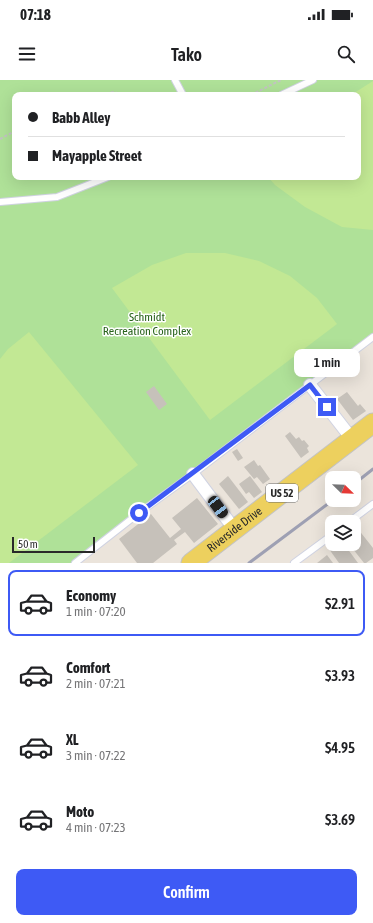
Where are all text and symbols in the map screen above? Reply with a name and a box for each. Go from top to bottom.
text: 07:18 [20,6,51,23]
icon: menu [16,43,38,65]
icon: search [335,43,357,65]
text: Tako [171,44,202,65]
text: Babb Alley [52,109,110,126]
text: Mayapple Street [52,147,142,164]
park label: Schmidt Recreation Complex [103,310,191,338]
callout: 1 min [294,349,360,377]
text: 1 min [314,355,340,370]
route end [318,398,336,416]
north arrow [325,471,361,507]
map controls [325,471,361,551]
road number: US 52 [266,484,298,502]
car [206,494,230,520]
route start [130,504,148,522]
street label: Riverside Drive [204,504,265,555]
button: layers [325,515,361,551]
scale bar [12,535,95,554]
text: 50 m [18,538,38,550]
icon: car [18,585,54,621]
text: Economy [66,587,116,604]
text: $2.91 [325,595,355,612]
text: 1 min · 07:20 [66,604,126,619]
icon: car [18,657,54,693]
text: Comfort [66,659,110,676]
text: $3.93 [325,667,355,684]
text: 2 min · 07:21 [66,676,126,691]
icon: car [18,729,54,765]
text: XL [66,731,79,748]
text: $4.95 [325,739,355,756]
text: 3 min · 07:22 [66,748,126,763]
icon: car [18,801,54,837]
text: Moto [66,803,94,820]
text: $3.69 [325,811,355,828]
text: 4 min · 07:23 [66,820,126,835]
button: Confirm [16,869,357,915]

